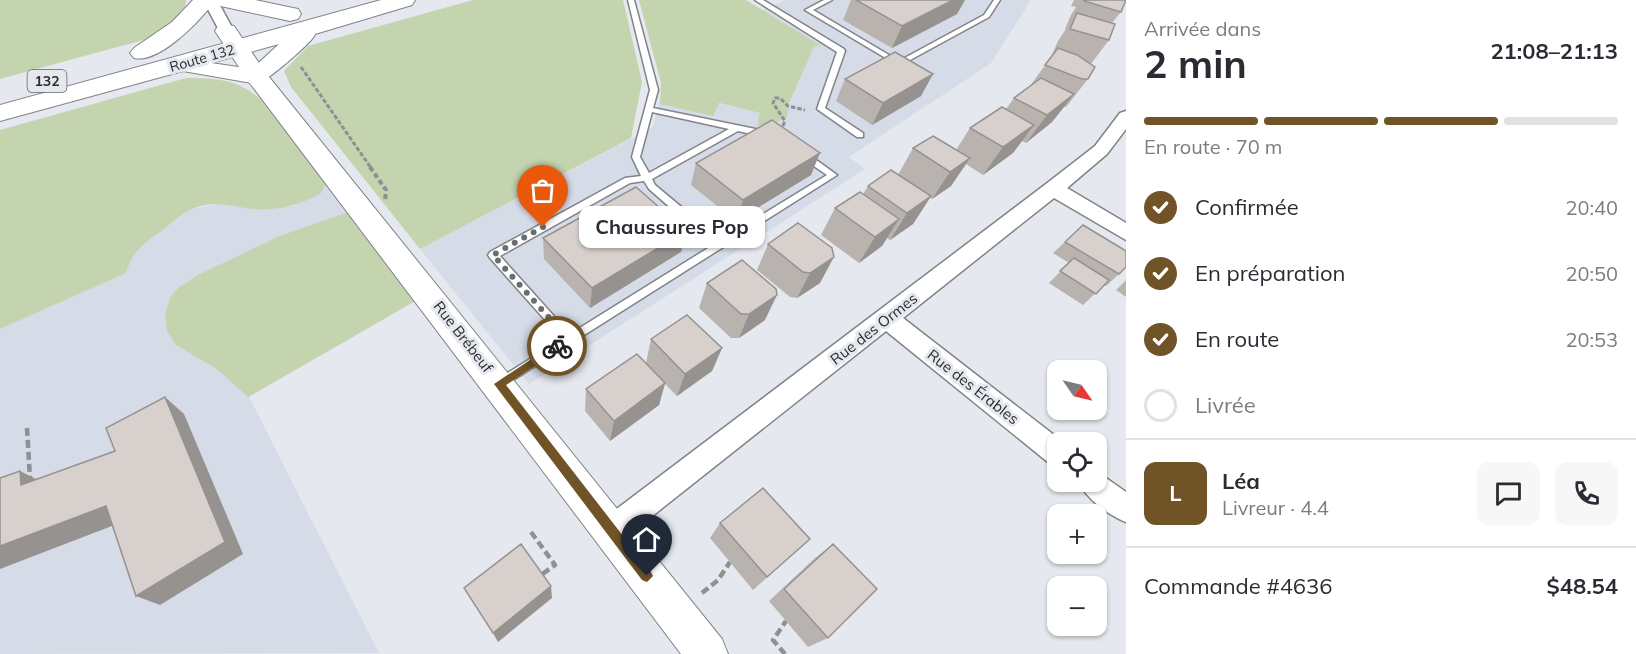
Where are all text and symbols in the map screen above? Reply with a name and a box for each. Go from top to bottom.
text: Arrivée dans [1144,16,1261,41]
text: 21:08–21:13 [1490,37,1618,65]
text: 2 min [1144,39,1247,88]
street label: Route 132 [167,40,237,76]
road number: 132 [28,70,66,92]
text: En route · 70 m [1144,134,1282,159]
pin [517,165,568,227]
icon: bag [526,174,559,207]
icon: check [1144,191,1177,224]
text: Confirmée [1195,193,1299,221]
text: 20:40 [1565,195,1618,220]
callout: Chaussures Pop [579,206,765,248]
text: Chaussures Pop [595,214,749,239]
icon: check [1144,257,1177,290]
text: En préparation [1195,259,1345,287]
text: 20:50 [1565,261,1618,286]
street label: Rue des Ormes [826,289,921,369]
street label: Rue Brébeuf [430,297,498,377]
courier [527,316,587,376]
icon: check [1144,323,1177,356]
text: En route [1195,325,1279,353]
text: 20:53 [1565,327,1618,352]
icon: bike [541,330,574,363]
street label: Rue des Érables [924,345,1023,428]
north arrow [1047,360,1107,420]
map controls [1047,360,1107,636]
text: Livrée [1195,391,1256,419]
button: locate [1047,432,1107,492]
button: chat [1477,462,1540,525]
button: phone [1555,462,1618,525]
text: Léa [1222,467,1260,495]
text: L [1169,479,1182,507]
text: Livreur · 4.4 [1222,495,1329,520]
button: + [1047,504,1107,564]
pin [621,514,672,576]
icon: home [630,523,663,556]
text: Commande #4636 [1144,572,1332,600]
text: $48.54 [1547,572,1618,600]
button: − [1047,576,1107,636]

